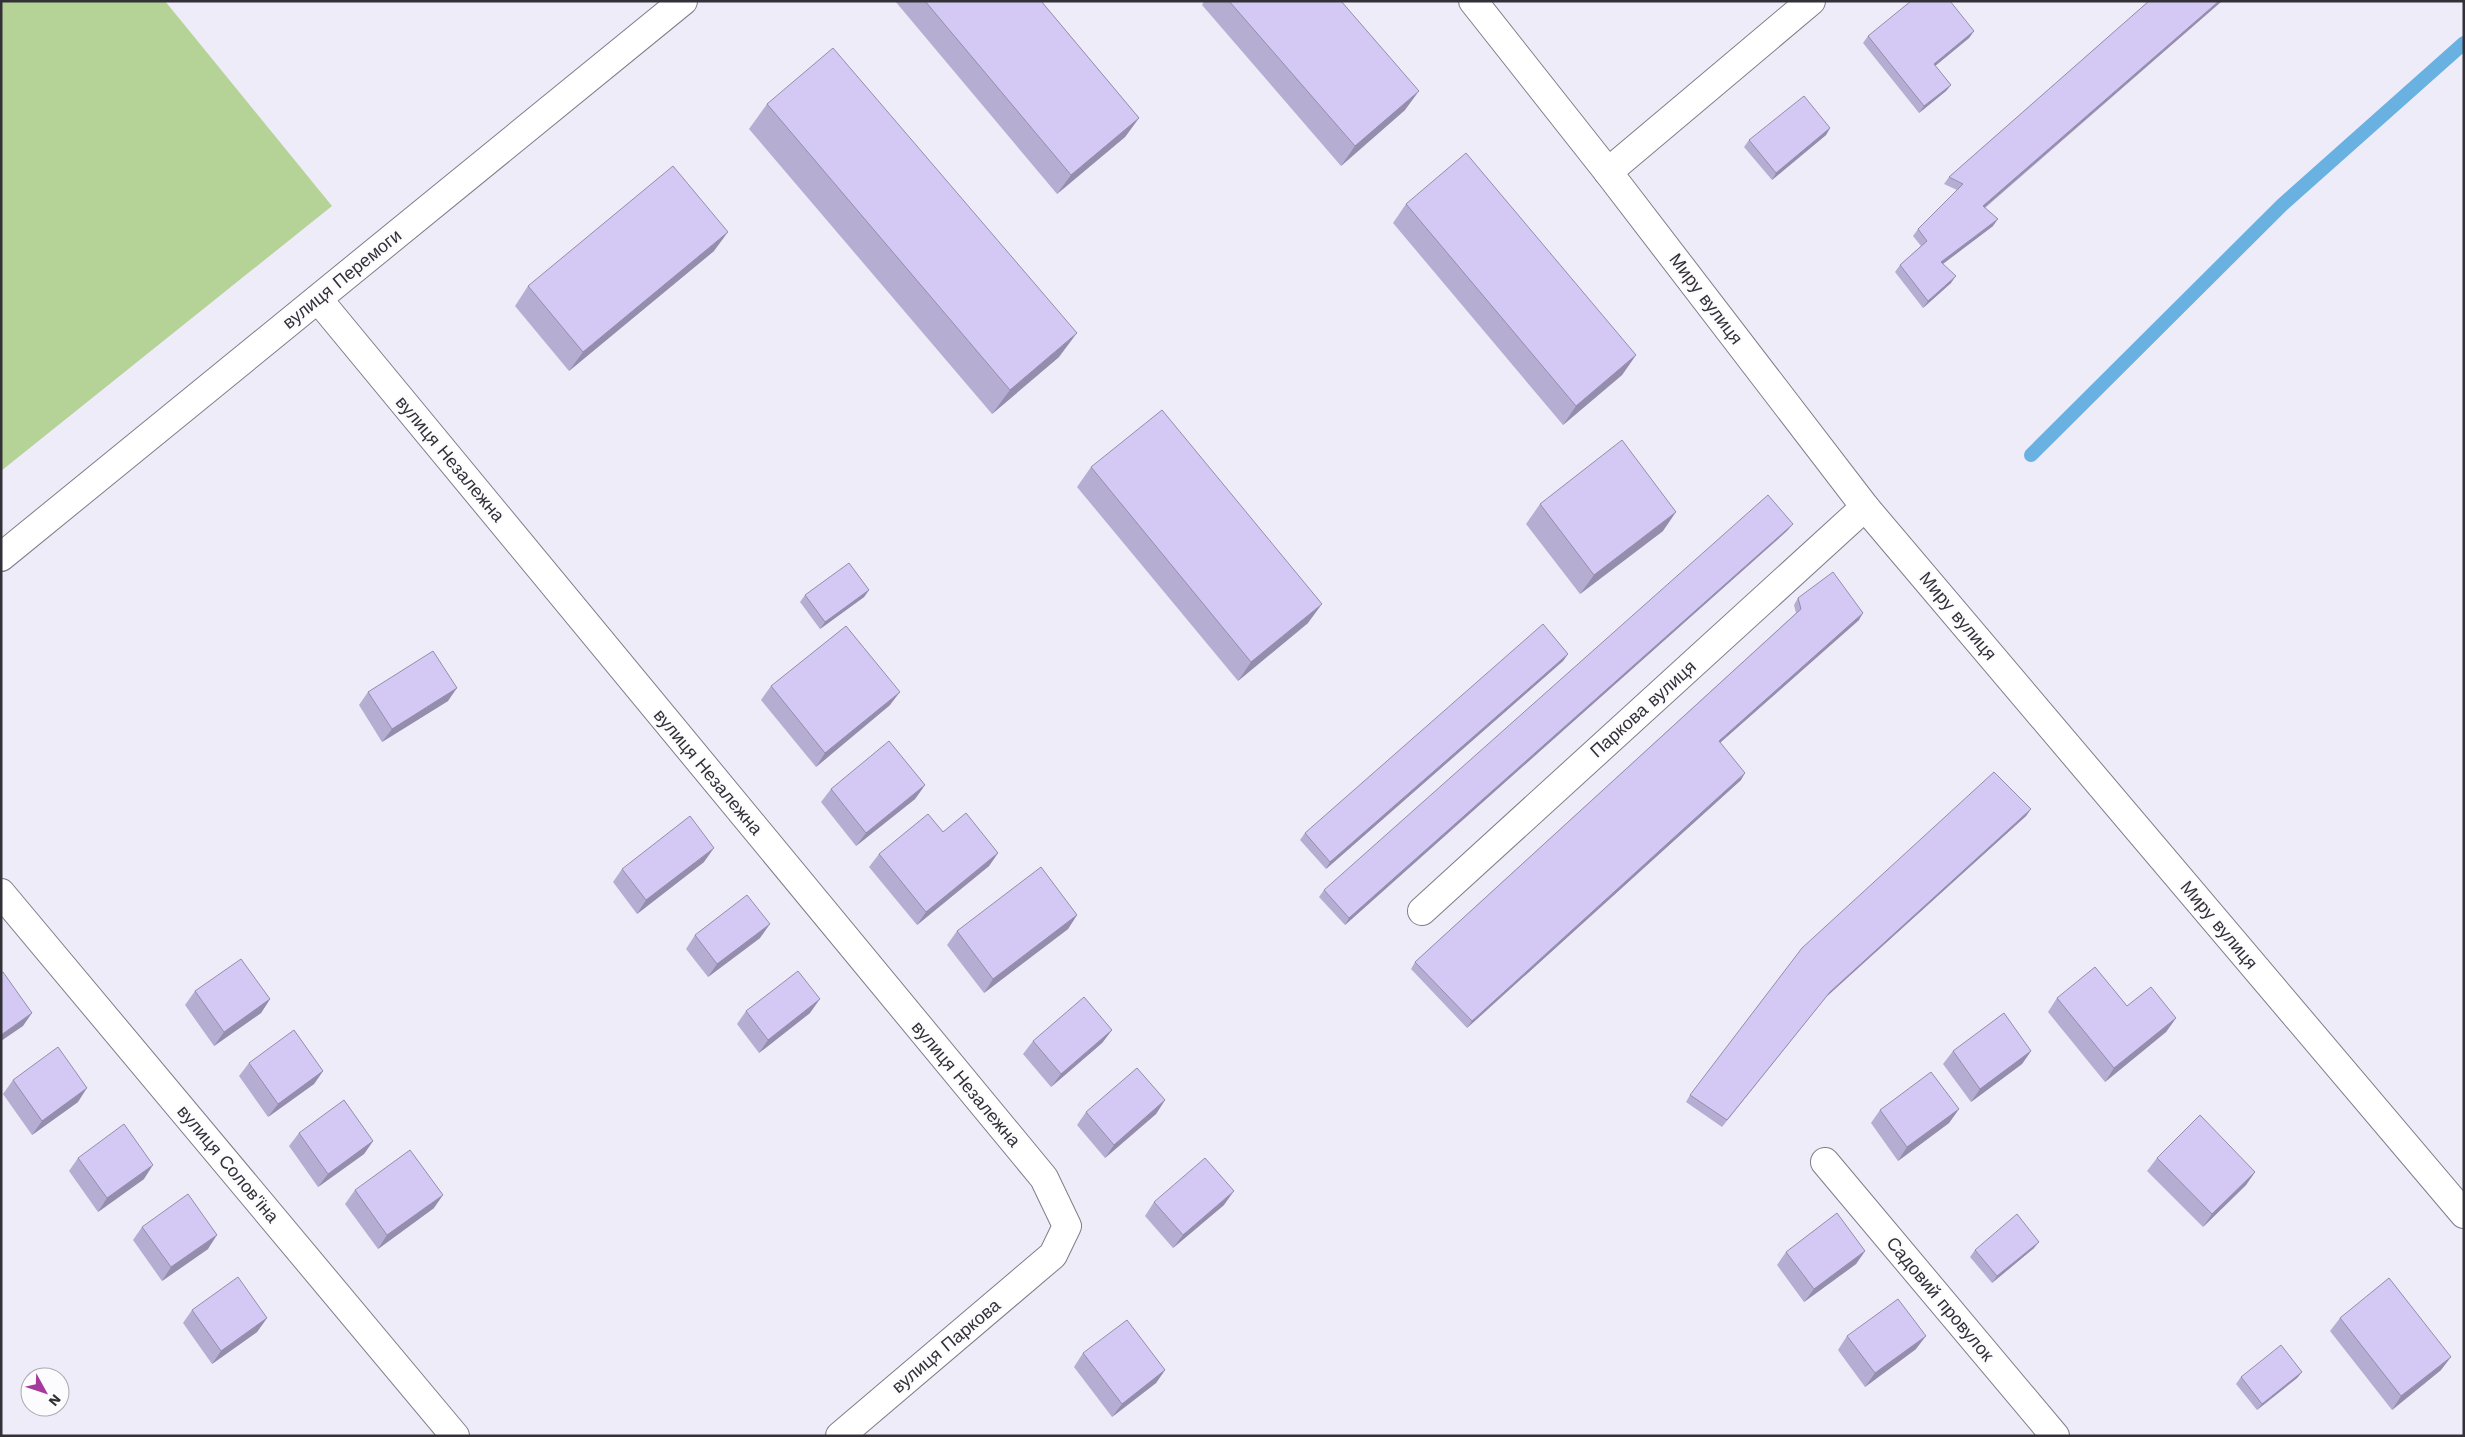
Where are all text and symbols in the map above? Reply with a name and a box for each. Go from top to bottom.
street label: вулиця Перемоги [278,224,405,333]
street label: Миру вулиця [1665,249,1747,348]
street label: вулиця Незалежна [392,392,510,527]
street label: Миру вулиця [1916,567,2001,664]
street label: Паркова вулиця [1585,656,1700,762]
street label: вулиця Незалежна [650,705,768,840]
street label: Миру вулиця [2177,876,2262,973]
street label: вулиця Незалежна [908,1017,1026,1152]
street label: вулиця Солов'їна [173,1101,284,1227]
street label: Садовий провулок [1882,1232,1999,1365]
street label: вулиця Паркова [887,1294,1005,1397]
north arrow [20,1367,70,1417]
text: N [45,1391,64,1409]

